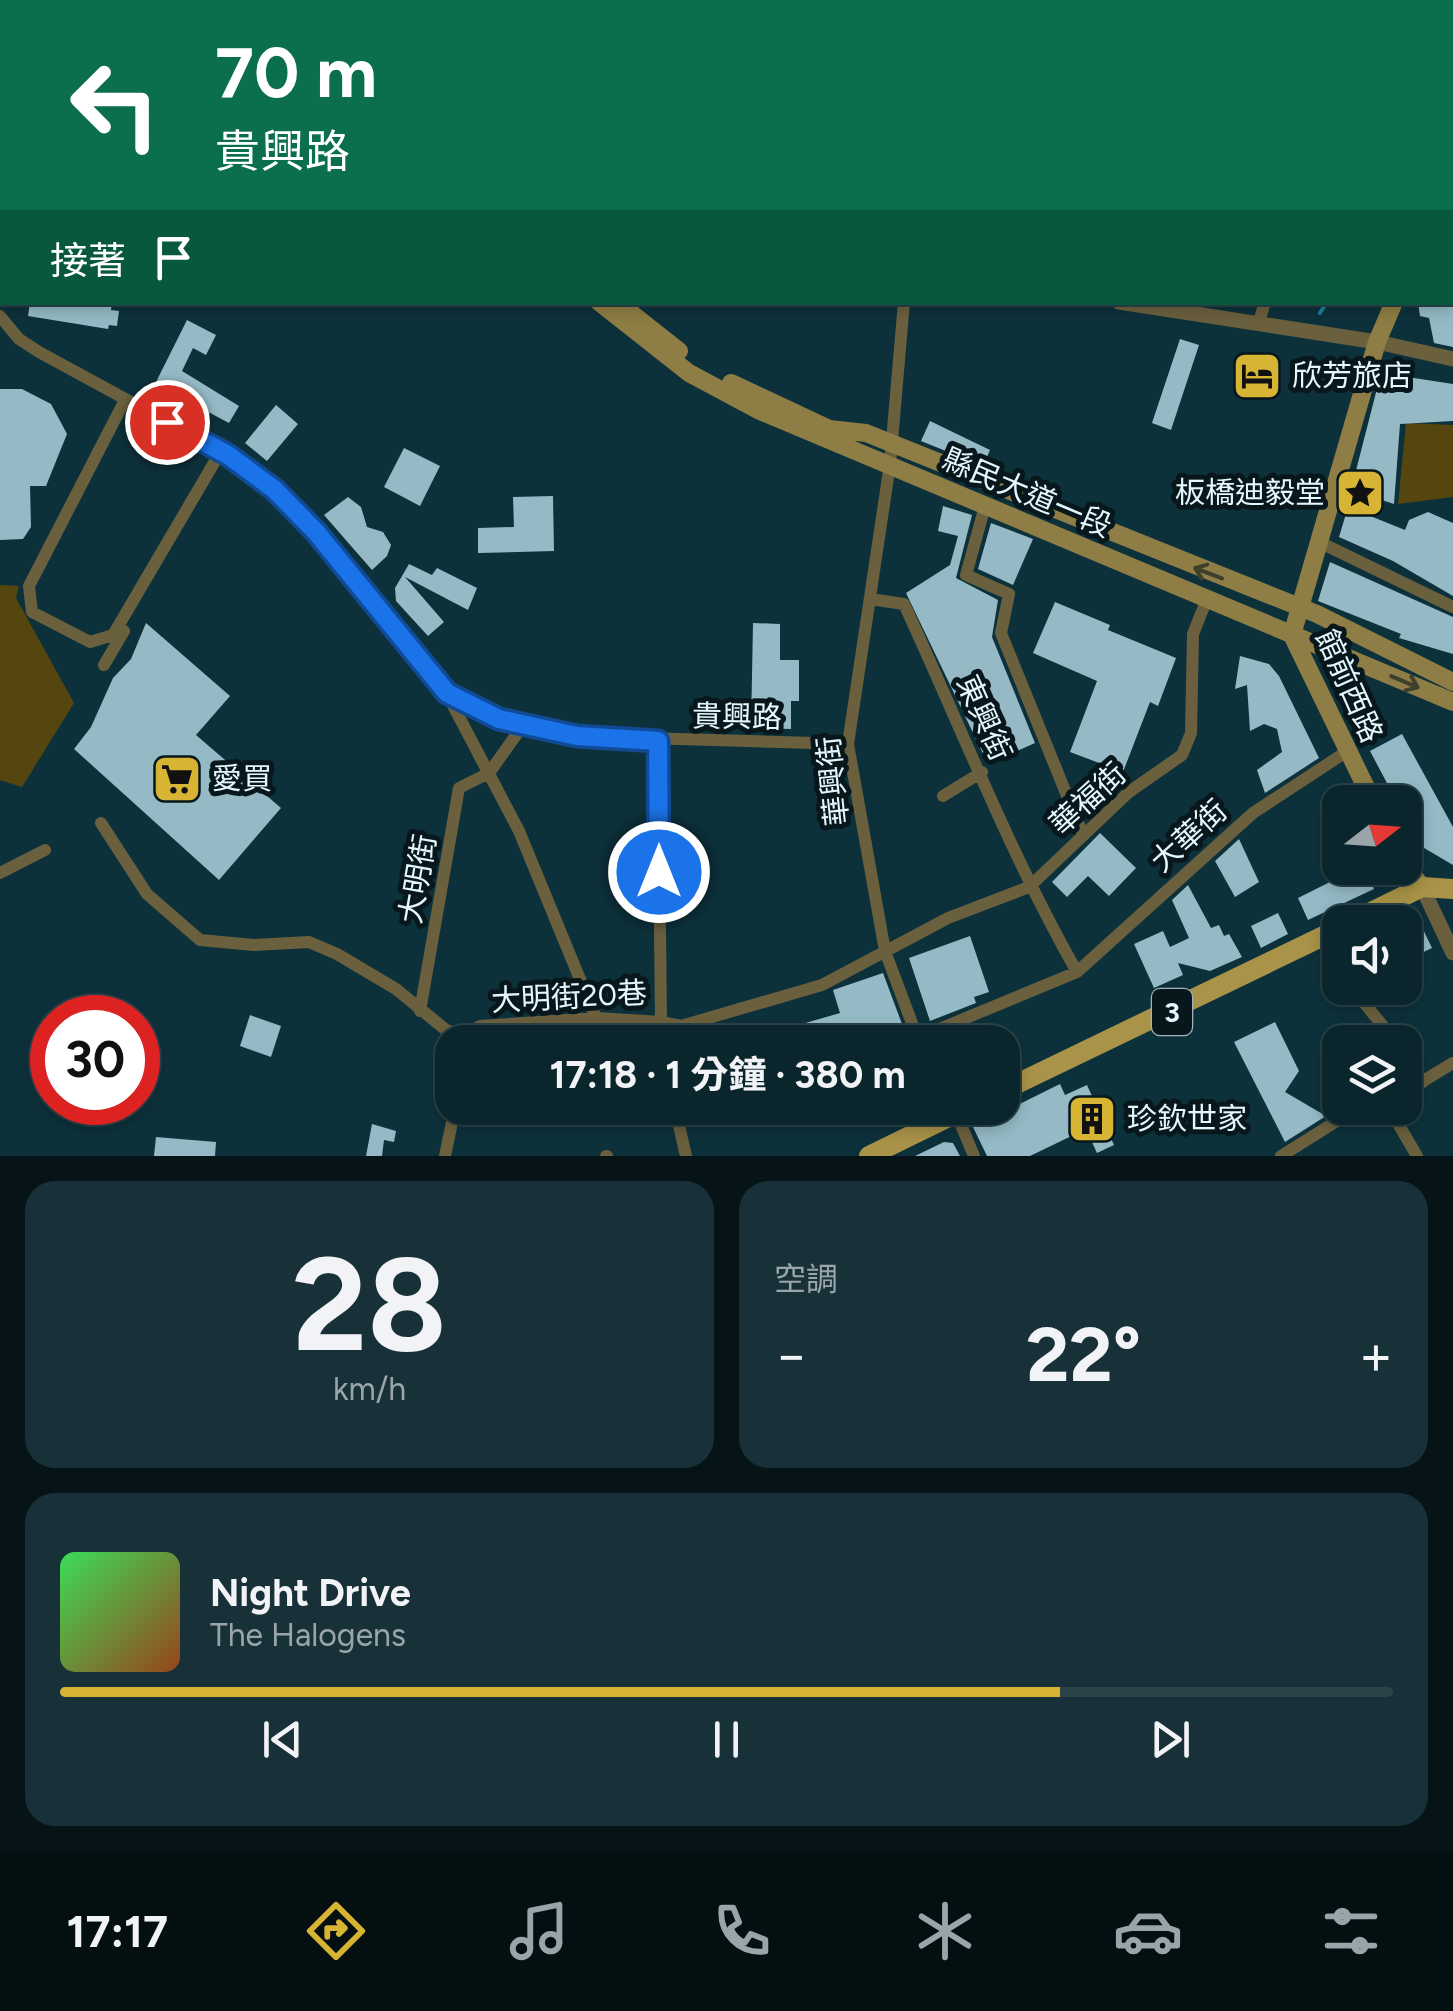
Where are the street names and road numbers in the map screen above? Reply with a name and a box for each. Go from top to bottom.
street label: 縣民大道一段 [937,440,1117,545]
street label: 館前西路 [1308,623,1391,748]
street label: 東興街 [949,669,1020,766]
street label: 貴興路 [692,697,782,736]
street label: 華興街 [809,734,856,828]
street label: 華福街 [1042,755,1133,842]
street label: 大華街 [1143,792,1234,879]
street label: 大明街 [391,831,444,926]
street label: 大明街20巷 [490,974,648,1019]
road number: 3 [1152,989,1192,1035]

